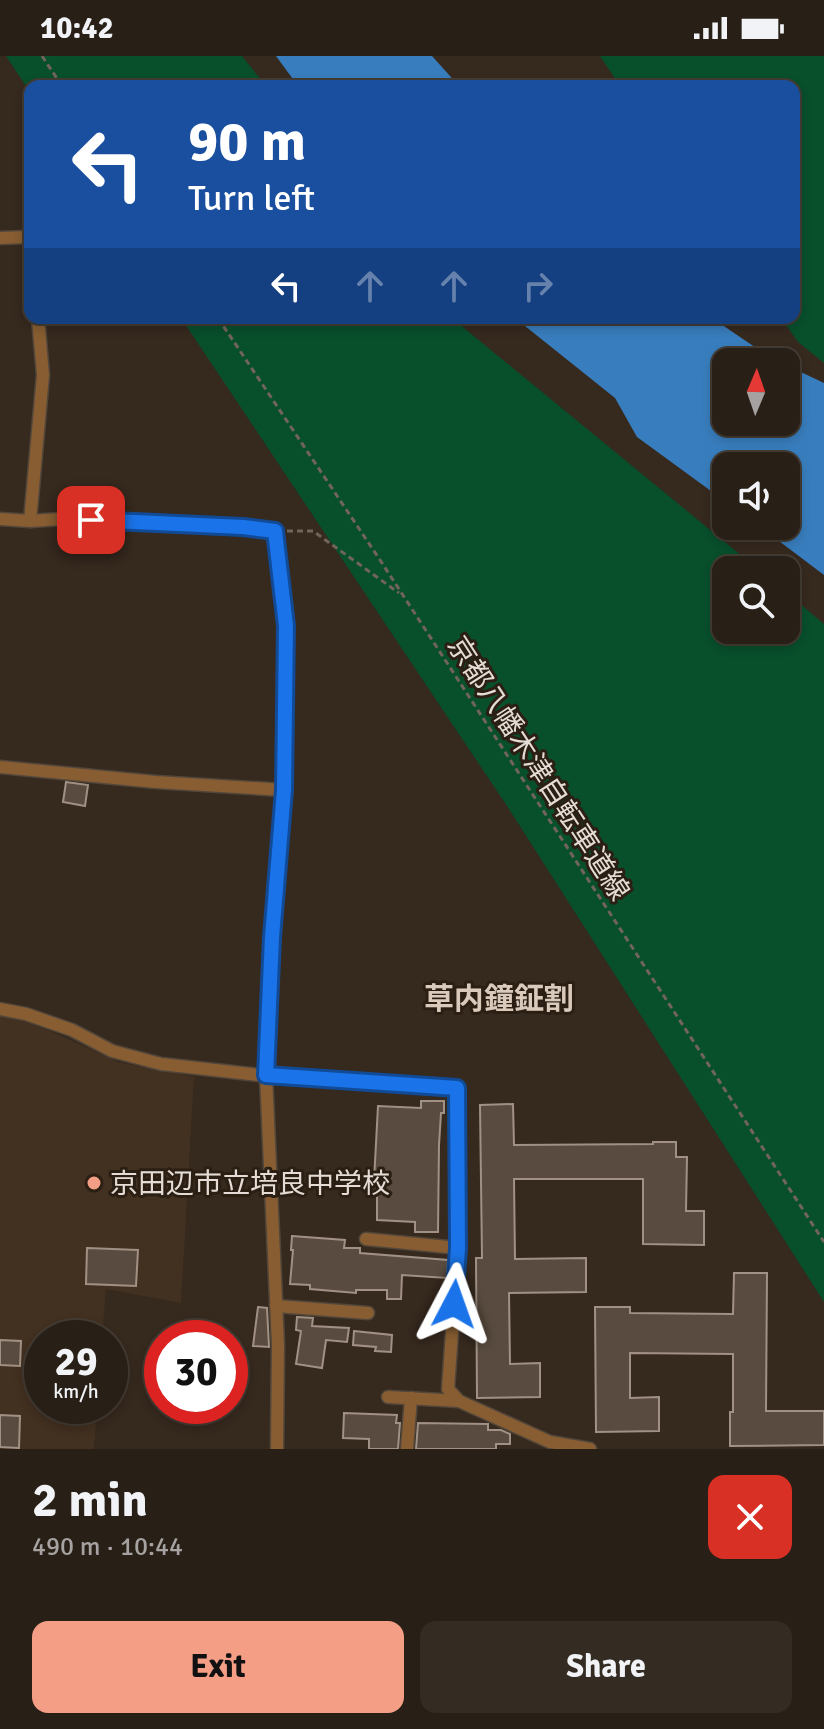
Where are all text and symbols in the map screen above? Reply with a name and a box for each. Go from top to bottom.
text: 10:42 [40,10,114,47]
text: 90 m [188,107,306,176]
icon: left [56,112,160,216]
text: Turn left [188,176,315,221]
icon: left [264,264,308,308]
icon: ahead [348,264,392,308]
icon: ahead [432,264,476,308]
icon: right [516,264,560,308]
north arrow [712,348,800,436]
map controls [712,348,800,644]
button: sound [712,452,800,540]
pin [57,486,125,554]
icon: arrive [69,498,113,542]
button: search [712,556,800,644]
street label: 京都八幡木津自転車道線 [440,630,636,907]
district label: 草内鐘鉦割 [424,981,574,1018]
place label: 京田辺市立培良中学校 [110,1167,390,1201]
marker: 京田辺市立培良中学校 [85,1174,103,1192]
position arrow [412,1262,496,1346]
speed limit sign: 30 [144,1320,248,1424]
text: 29 [54,1337,98,1387]
text: km/h [53,1379,99,1404]
text: 2 min [32,1471,148,1530]
button: close [708,1475,792,1559]
text: 490 m · 10:44 [32,1531,183,1563]
button: Exit [32,1621,404,1713]
button: Share [420,1621,792,1713]

